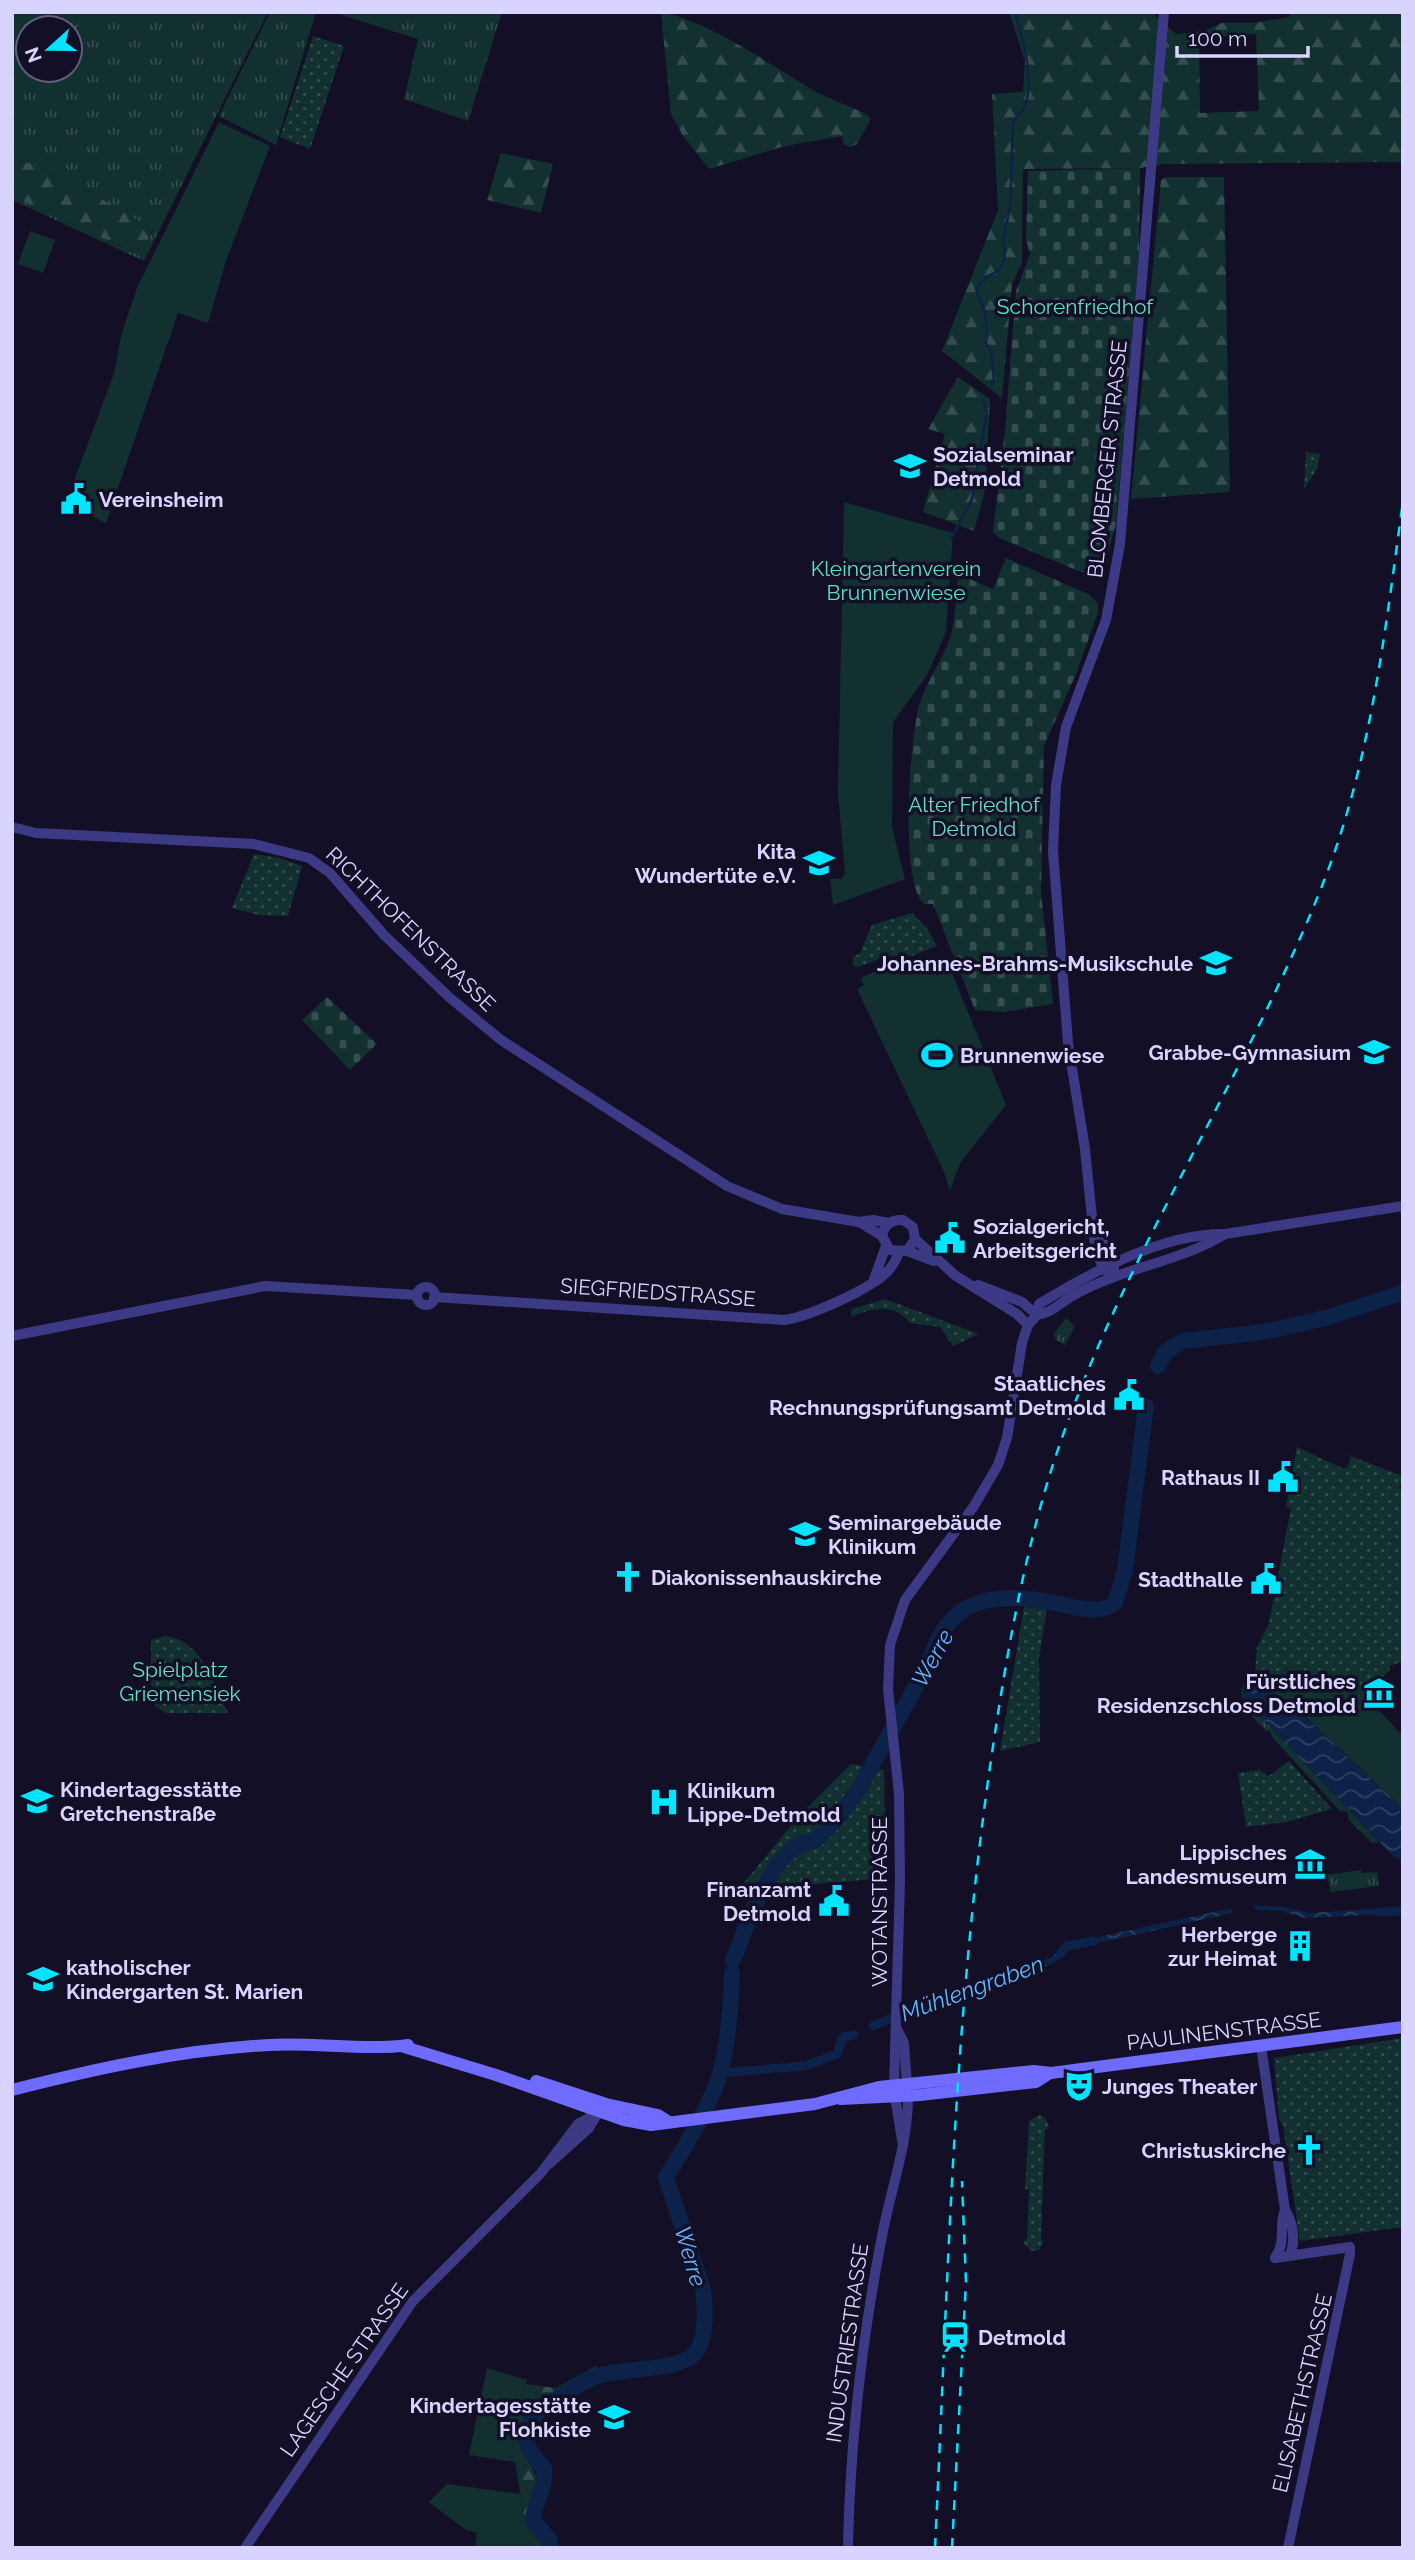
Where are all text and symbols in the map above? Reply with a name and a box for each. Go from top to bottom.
north arrow [14,14,84,84]
scale bar [1177,14,1308,58]
text: 100 m [1188,26,1247,51]
text: N [20,44,46,66]
park label: Schorenfriedhof [997,294,1154,319]
street label: BLOMBERGER STRASSE [1082,339,1132,579]
place label: Sozialseminar Detmold [933,442,1074,491]
school or university icon: Sozialseminar Detmold [893,449,927,483]
public building icon: Vereinsheim [59,482,93,516]
place label: Vereinsheim [99,487,224,512]
park label: Kleingartenverein Brunnenwiese [811,556,981,605]
park label: Alter Friedhof Detmold [908,792,1041,841]
place label: Kita Wundertüte e.V. [635,839,796,888]
street label: RICHTHOFENSTRASSE [321,842,501,1016]
school or university icon: Kita Wundertüte e.V. [802,846,836,880]
school or university icon: Johannes-Brahms-Musikschule [1199,946,1233,980]
place label: Johannes-Brahms-Musikschule [877,951,1193,976]
school or university icon: Grabbe-Gymnasium [1357,1035,1391,1069]
sports icon: Brunnenwiese [920,1038,954,1072]
place label: Grabbe-Gymnasium [1149,1040,1351,1065]
place label: Brunnenwiese [960,1043,1105,1068]
place label: Sozialgericht, Arbeitsgericht [973,1214,1117,1263]
public building icon: Sozialgericht, Arbeitsgericht [933,1221,967,1255]
street label: SIEGFRIEDSTRASSE [559,1273,757,1311]
place label: Staatliches Rechnungsprüfungsamt Detmold [769,1371,1106,1420]
public building icon: Staatliches Rechnungsprüfungsamt Detmold [1112,1378,1146,1412]
public building icon: Rathaus II [1266,1460,1300,1494]
place label: Rathaus II [1161,1465,1260,1490]
place label: Seminargebäude Klinikum [828,1510,1002,1559]
school or university icon: Seminargebäude Klinikum [788,1517,822,1551]
church icon: Diakonissenhauskirche [611,1560,645,1594]
public building icon: Stadthalle [1249,1562,1283,1596]
place label: Diakonissenhauskirche [651,1565,882,1590]
place label: Stadthalle [1138,1567,1243,1592]
water label: Werre [905,1625,959,1691]
park label: Spielplatz Griemensiek [119,1657,241,1706]
place label: Fürstliches Residenzschloss Detmold [1097,1669,1356,1718]
museum icon: Fürstliches Residenzschloss Detmold [1362,1676,1396,1710]
place label: Kindertagesstätte Gretchenstraße [60,1777,242,1826]
place label: Klinikum Lippe-Detmold [687,1778,841,1827]
school or university icon: Kindertagesstätte Gretchenstraße [20,1784,54,1818]
hospital icon: Klinikum Lippe-Detmold [647,1785,681,1819]
street label: WOTANSTRASSE [867,1817,892,1987]
place label: Lippisches Landesmuseum [1125,1840,1287,1889]
museum icon: Lippisches Landesmuseum [1293,1847,1327,1881]
place label: Finanzamt Detmold [706,1877,811,1926]
public building icon: Finanzamt Detmold [817,1884,851,1918]
place label: Herberge zur Heimat [1168,1922,1277,1971]
building icon: Herberge zur Heimat [1283,1929,1317,1963]
water label: Mühlengraben [897,1950,1047,2026]
place label: katholischer Kindergarten St. Marien [66,1955,303,2004]
school or university icon: katholischer Kindergarten St. Marien [26,1962,60,1996]
street label: PAULINENSTRASSE [1125,2007,1323,2055]
theatre icon: Junges Theater [1062,2069,1096,2103]
place label: Junges Theater [1102,2074,1257,2099]
church icon: Christuskirche [1292,2133,1326,2167]
place label: Christuskirche [1142,2138,1286,2163]
water label: Werre [670,2223,712,2289]
street label: INDUSTRIESTRASSE [821,2242,873,2444]
street label: LAGESCHE STRASSE [275,2279,413,2461]
street label: ELISABETHSTRASSE [1267,2291,1337,2495]
station icon: Detmold [938,2320,972,2354]
place label: Detmold [978,2325,1066,2350]
place label: Kindertagesstätte Flohkiste [409,2393,591,2442]
school or university icon: Kindertagesstätte Flohkiste [597,2400,631,2434]

